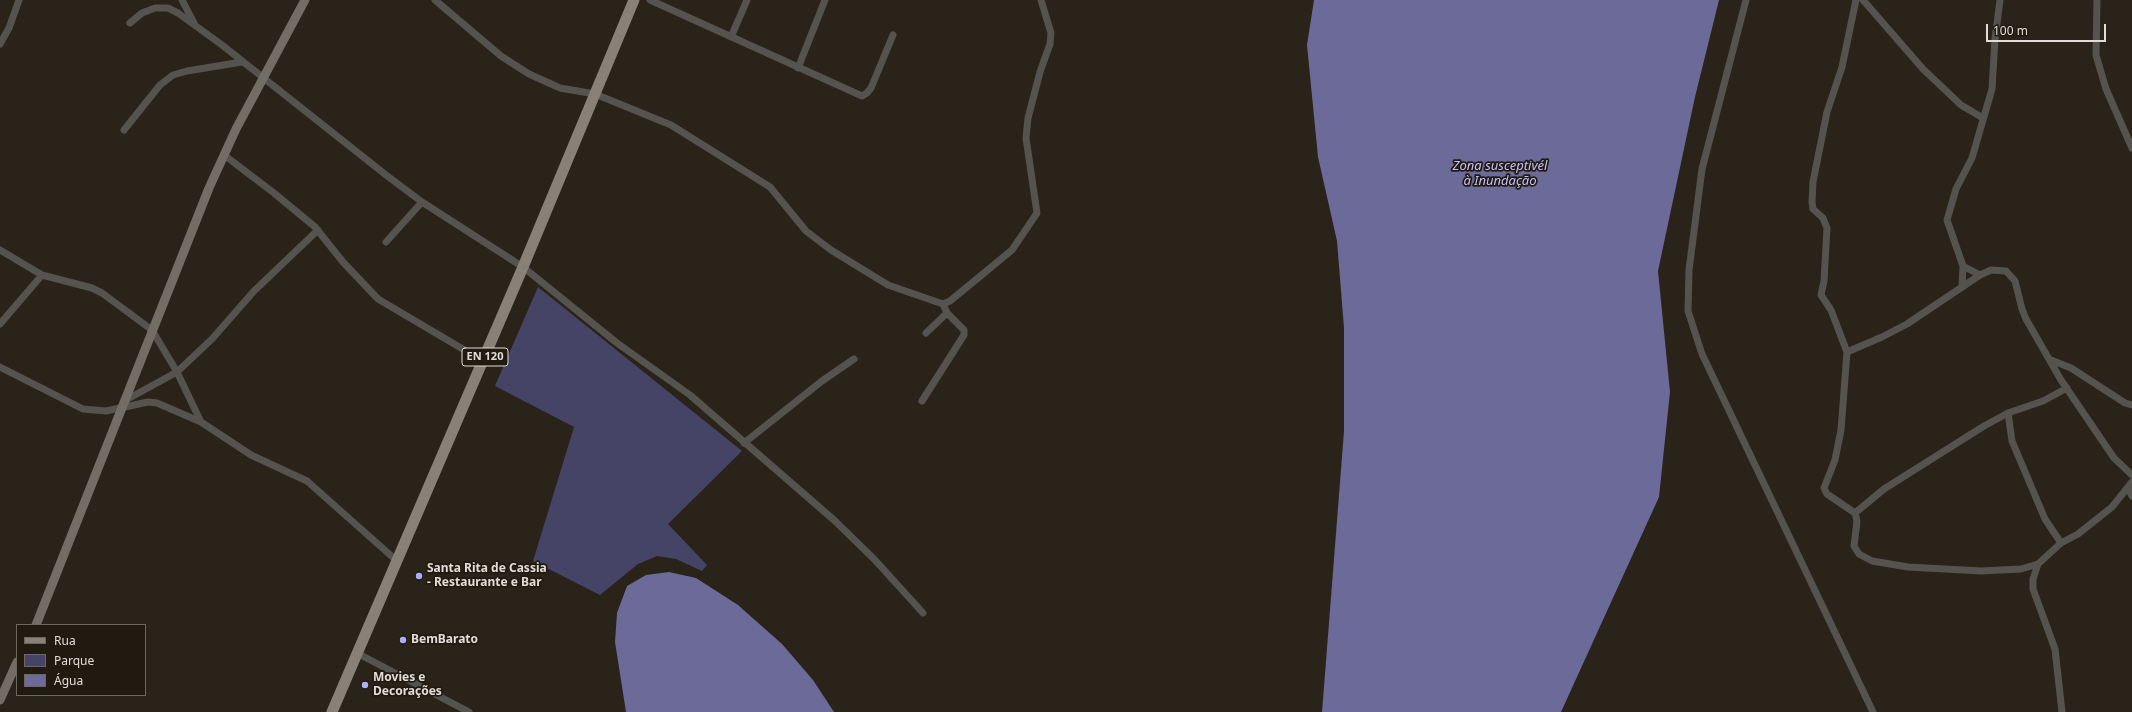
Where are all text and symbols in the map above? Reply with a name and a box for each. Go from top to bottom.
scale bar [1988,16,2108,42]
text: 100 m [1993,22,2028,39]
water label: Zona susceptivél à Inundação [1453,158,1547,189]
road number: EN 120 [462,348,508,366]
place label: Santa Rita de Cassia - Restaurante e Bar [427,562,547,590]
marker: Santa Rita de Cassia - Restaurante e Bar [414,571,424,581]
legend [16,624,146,696]
text: Rua [54,632,76,649]
place label: BemBarato [411,633,478,647]
marker: BemBarato [398,635,408,645]
text: Parque [54,652,94,669]
place label: Movies e Decorações [373,671,442,699]
text: Água [54,672,83,689]
marker: Movies e Decorações [360,680,370,690]

